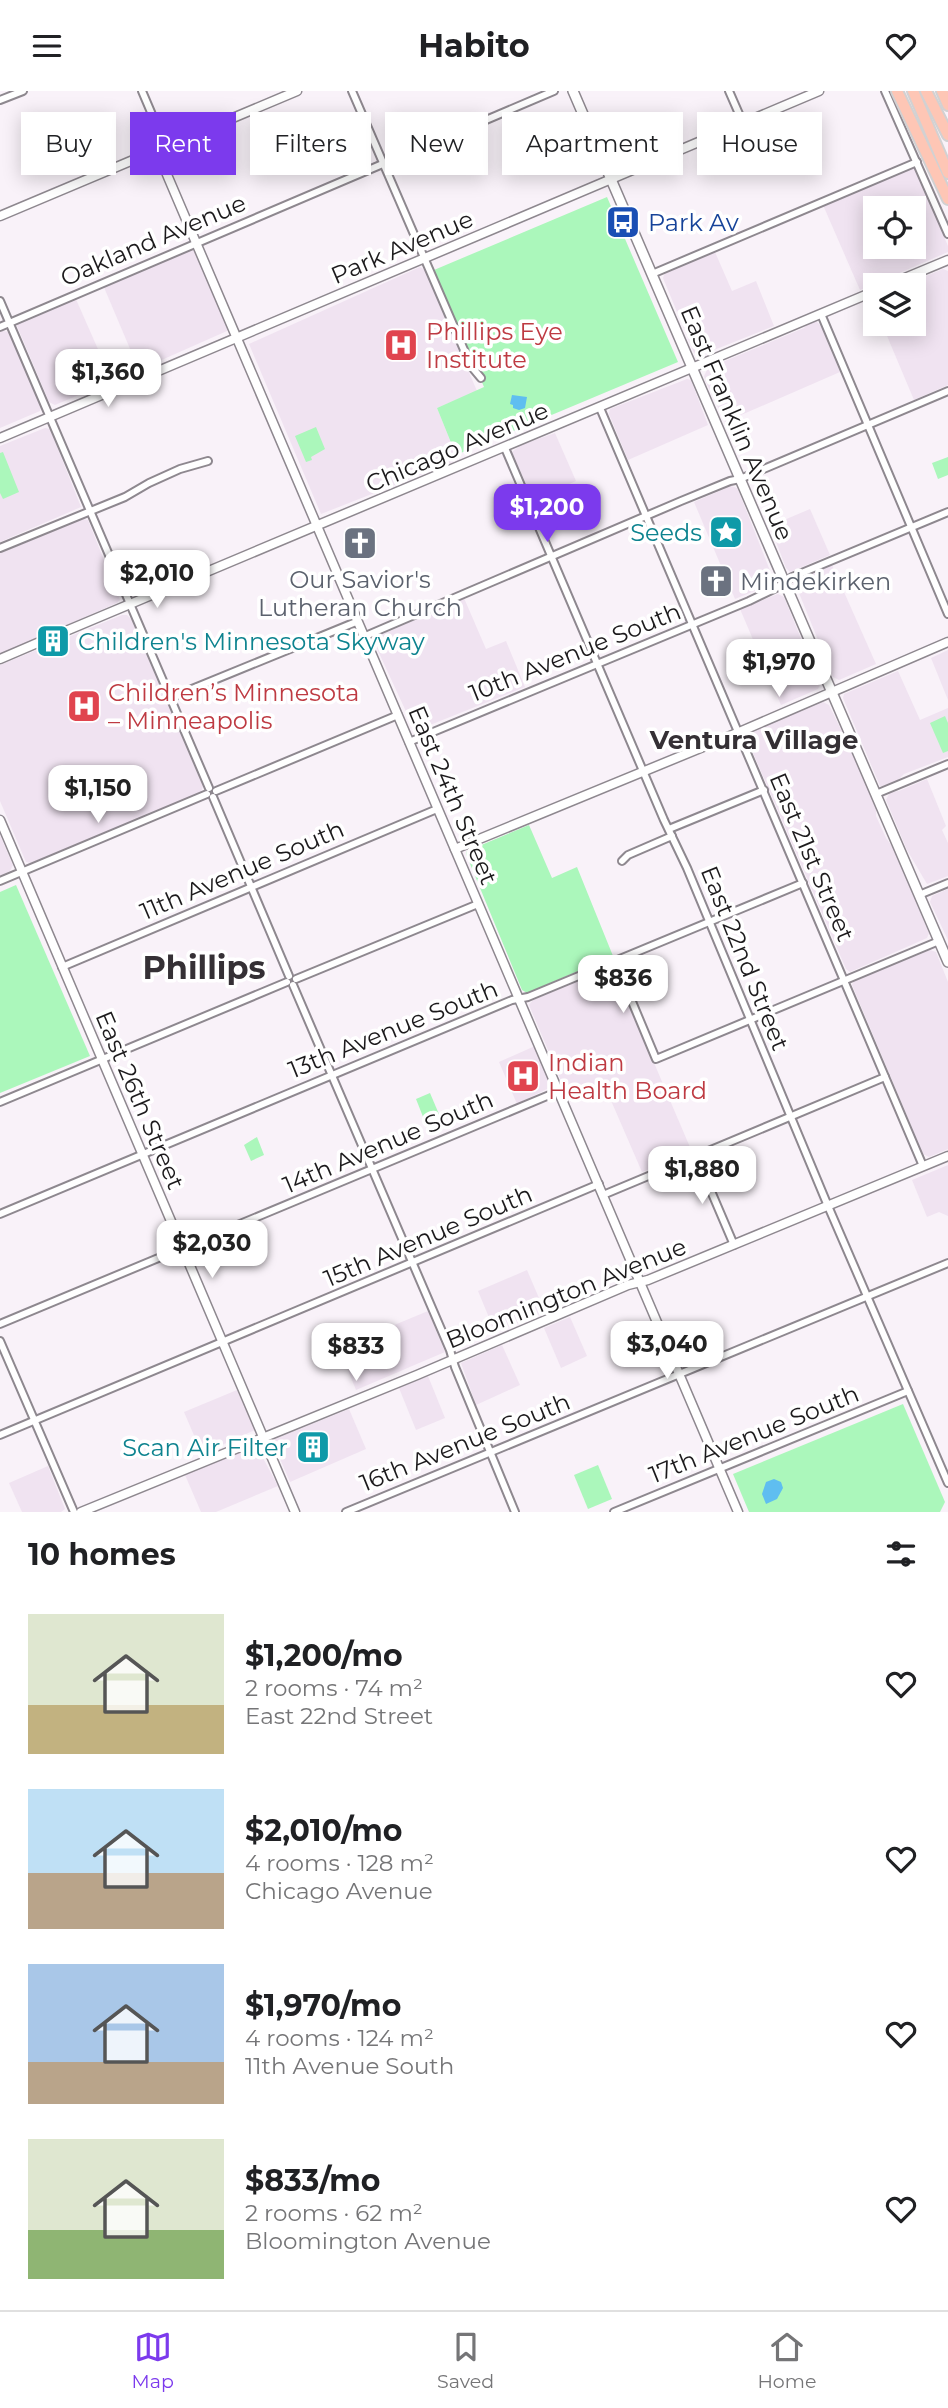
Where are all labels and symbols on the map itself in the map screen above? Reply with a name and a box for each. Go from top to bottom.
street label: Oakland Avenue [56,188,250,292]
bus stop icon: Park Av [604,203,642,241]
street label: Park Avenue [327,204,477,290]
place label: Park Av [648,208,739,237]
street label: East Franklin Avenue [674,301,800,545]
place label: Phillips Eye Institute [426,317,563,374]
hospital icon: Phillips Eye Institute [382,326,420,364]
pin: $1,360 [51,349,165,409]
street label: Chicago Avenue [361,395,553,499]
pin: $1,200 [490,484,604,544]
place icon: Seeds [707,513,745,551]
place label: Seeds [630,518,702,547]
church icon: Our Savior's Lutheran Church [341,524,379,562]
pin: $2,010 [100,551,214,610]
church icon: Mindekirken [697,562,735,600]
place label: Our Savior's Lutheran Church [258,565,462,622]
place label: Mindekirken [740,567,891,596]
street label: 10th Avenue South [465,596,685,708]
building icon: Children's Minnesota Skyway [34,622,72,660]
place label: Children's Minnesota Skyway [78,627,425,656]
pin: $1,970 [722,639,836,699]
place label: Children’s Minnesota – Minneapolis [108,678,359,735]
hospital icon: Children’s Minnesota – Minneapolis [65,687,103,725]
street label: East 24th Street [402,701,504,889]
district label: Ventura Village [649,724,858,756]
pin: $1,150 [41,765,155,825]
street label: East 21st Street [763,768,861,946]
street label: 11th Avenue South [136,814,348,926]
street label: East 22nd Street [695,862,795,1055]
district label: Phillips [142,948,266,987]
pin: $836 [582,955,664,1015]
street label: 13th Avenue South [284,974,502,1084]
street label: East 26th Street [89,1007,191,1194]
place label: Indian Health Board [548,1048,707,1105]
hospital icon: Indian Health Board [504,1057,542,1095]
street label: 14th Avenue South [279,1085,497,1199]
pin: $1,880 [645,1147,759,1206]
street label: 15th Avenue South [320,1179,536,1293]
pin: $2,030 [155,1221,269,1280]
street label: Bloomington Avenue [442,1231,690,1355]
pin: $3,040 [610,1321,724,1381]
pin: $833 [315,1323,397,1383]
street label: 17th Avenue South [645,1379,863,1489]
street label: 16th Avenue South [356,1387,574,1497]
building icon: Scan Air Filter [294,1428,332,1466]
place label: Scan Air Filter [122,1433,288,1462]

